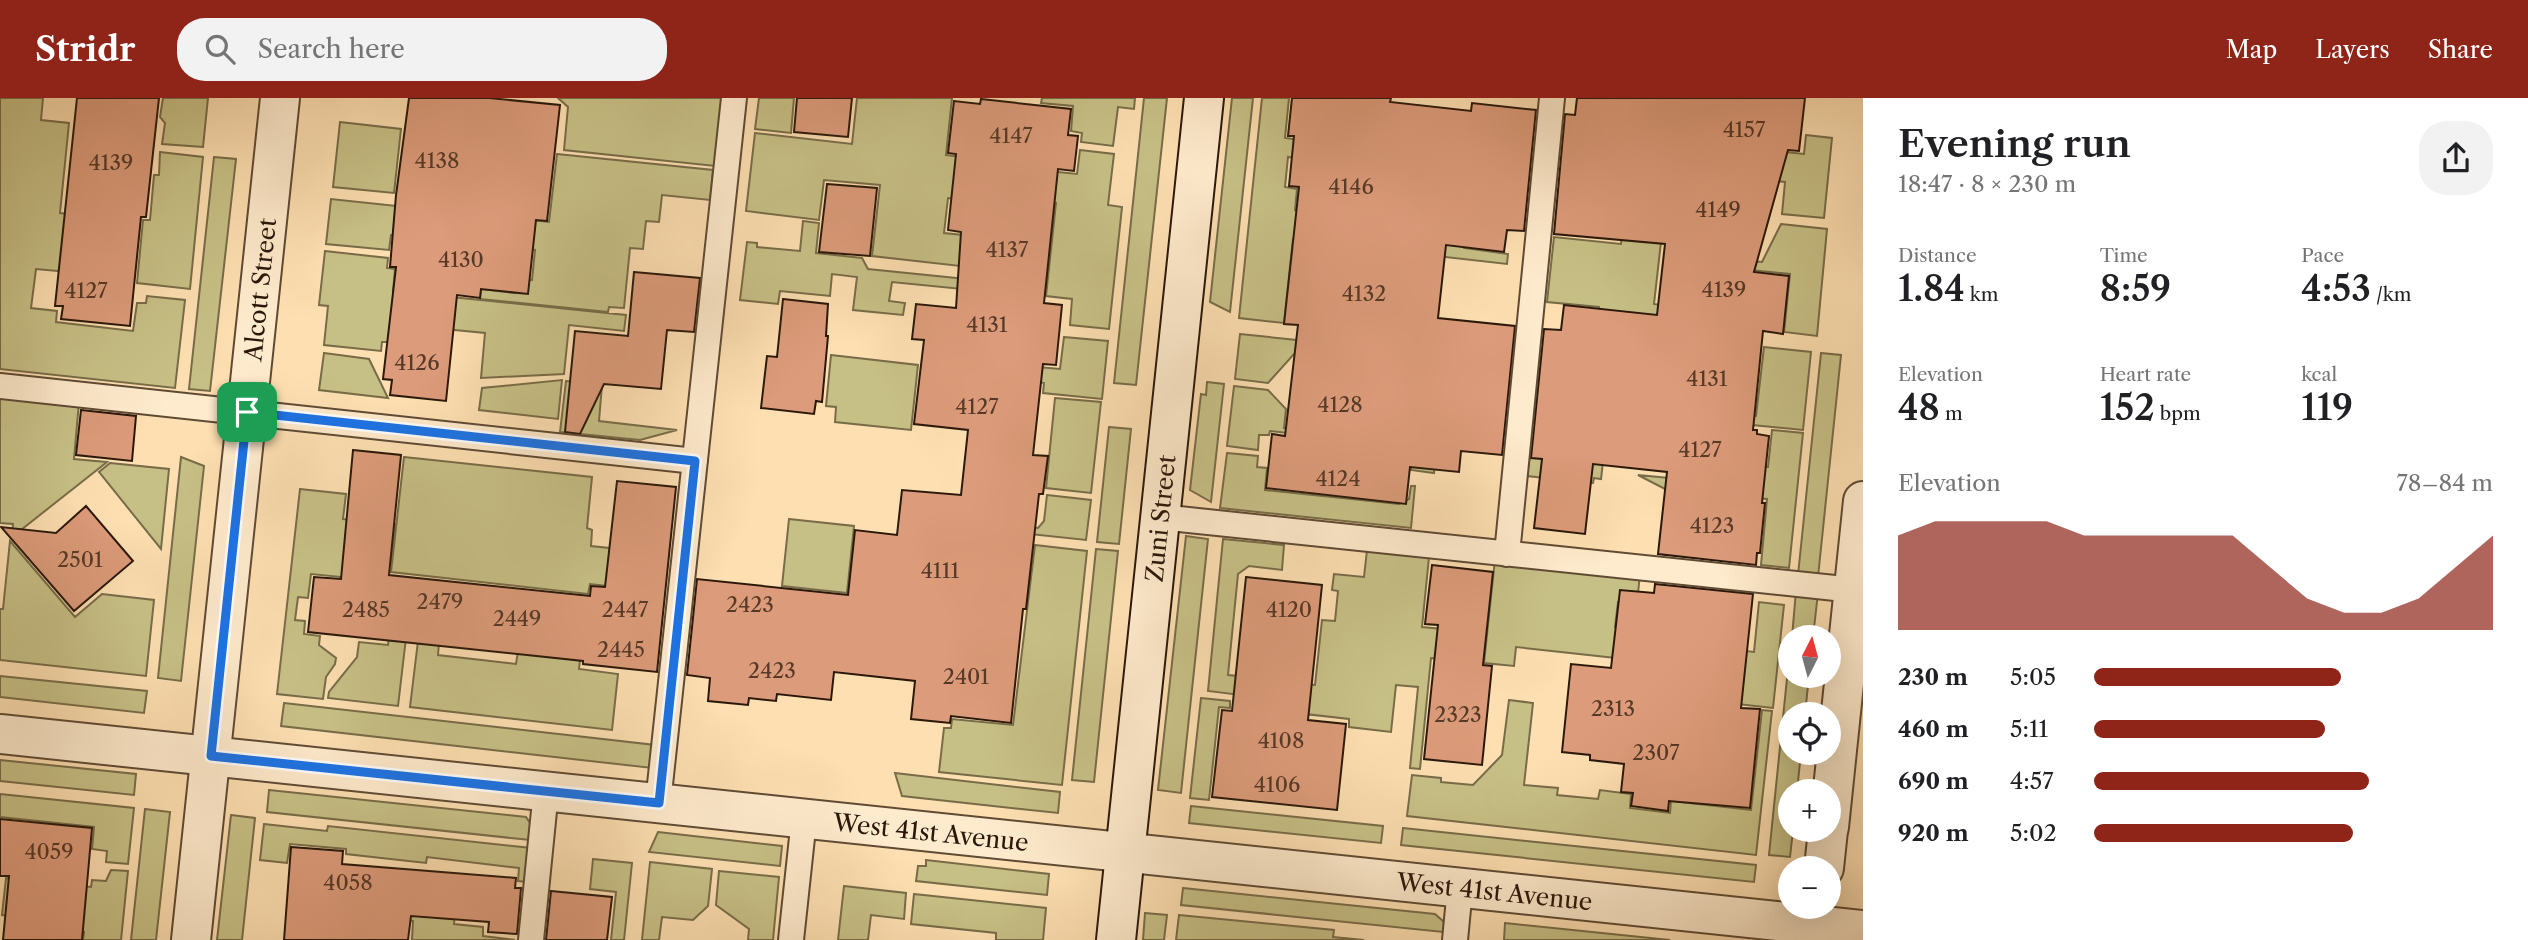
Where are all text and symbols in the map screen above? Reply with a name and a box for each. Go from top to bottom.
search box [177,18,667,81]
text: Stridr [35,29,135,70]
icon: search [201,30,239,68]
text: Search here [257,33,405,65]
text: Map [2226,35,2277,64]
text: Layers [2315,35,2390,64]
text: Share [2428,35,2493,64]
house number: 4157 [1723,117,1766,142]
text: Evening run [1898,120,2131,167]
button: share [2419,121,2493,195]
house number: 4147 [989,123,1033,148]
house number: 4138 [415,148,459,173]
house number: 4139 [89,150,133,175]
text: 18:47 · 8 × 230 m [1898,170,2076,198]
house number: 4146 [1328,174,1374,199]
house number: 4149 [1695,197,1741,222]
street label: Alcott Street [238,216,282,364]
house number: 4137 [986,237,1029,262]
text: Distance [1898,244,1977,267]
text: Time [2100,244,2148,267]
text: Pace [2301,244,2344,267]
house number: 4130 [438,247,484,272]
text: 1.84 [1898,267,1965,310]
text: 8:59 [2100,267,2171,310]
text: 4:53 [2301,267,2371,310]
house number: 4139 [1702,277,1746,302]
house number: 4127 [64,278,108,303]
house number: 4132 [1342,281,1386,306]
text: km [1965,283,1999,306]
text: /km [2371,283,2412,306]
house number: 4131 [966,312,1008,337]
house number: 4126 [394,350,440,375]
text: Elevation [1898,363,1983,386]
text: Heart rate [2100,363,2191,386]
text: kcal [2301,363,2337,386]
house number: 4131 [1686,366,1728,391]
pin [217,382,277,442]
text: 48 [1898,386,1940,429]
text: 152 [2100,386,2155,429]
text: 119 [2301,386,2353,429]
house number: 4128 [1317,392,1363,417]
icon: arrive [228,393,266,431]
house number: 4127 [955,394,999,419]
text: m [1940,402,1963,425]
text: bpm [2155,402,2201,425]
house number: 4127 [1678,437,1722,462]
street label: Zuni Street [1139,453,1181,583]
house number: 4124 [1315,466,1361,491]
text: Elevation [1898,469,2001,497]
text: 78–84 m [2396,469,2493,497]
house number: 4123 [1690,513,1734,538]
house number: 2501 [57,547,103,572]
house number: 4111 [921,558,959,583]
house number: 2479 [417,589,463,614]
house number: 2423 [726,592,774,617]
house number: 2485 [342,597,390,622]
house number: 2447 [602,597,649,622]
house number: 4120 [1266,597,1312,622]
house number: 2449 [493,606,541,631]
north arrow [1778,625,1841,688]
map controls [1778,625,1841,919]
house number: 2445 [597,637,645,662]
house number: 2423 [748,658,796,683]
text: 230 m [1898,663,1968,691]
text: 5:05 [2010,663,2056,691]
house number: 2401 [943,664,989,689]
house number: 2313 [1591,696,1635,721]
house number: 2323 [1434,702,1482,727]
button: locate [1778,702,1841,765]
text: 460 m [1898,715,1969,743]
text: 5:11 [2010,715,2048,743]
house number: 4108 [1258,728,1304,753]
house number: 2307 [1632,740,1680,765]
text: 690 m [1898,767,1969,795]
text: 4:57 [2010,767,2054,795]
house number: 4106 [1254,772,1300,797]
button: + [1778,779,1841,842]
street label: West 41st Avenue [831,807,1030,857]
text: 920 m [1898,819,1969,847]
text: 5:02 [2010,819,2057,847]
house number: 4059 [24,839,74,864]
button: − [1778,856,1841,919]
street label: West 41st Avenue [1395,866,1594,916]
house number: 4058 [323,870,373,895]

